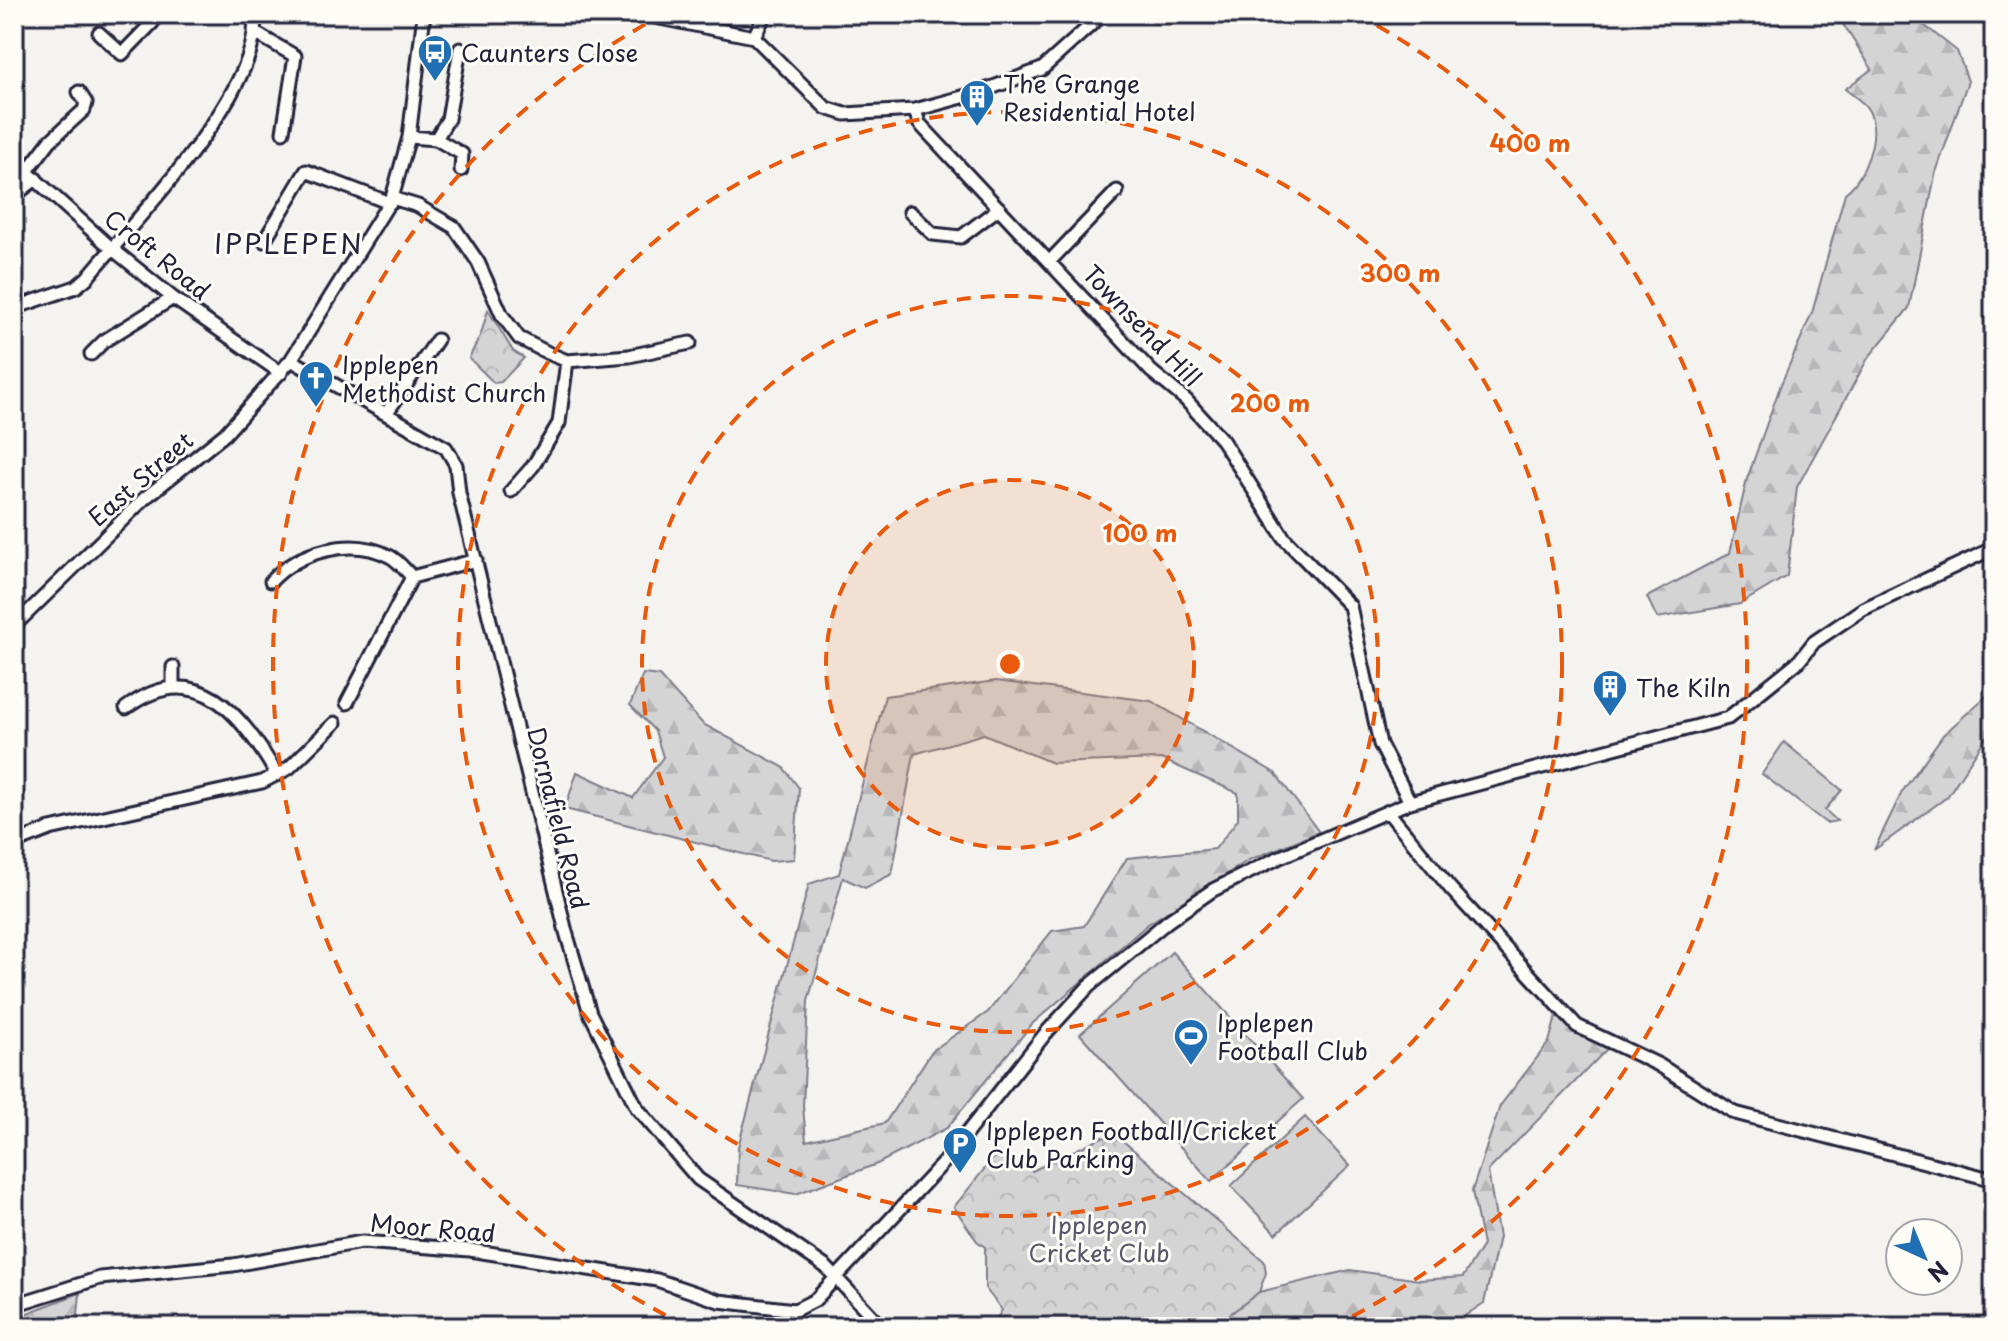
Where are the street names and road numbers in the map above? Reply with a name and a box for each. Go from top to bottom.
street label: Croft Road [97,200,219,308]
street label: Townsend Hill [1076,256,1210,394]
street label: East Street [80,422,200,534]
street label: Dornafield Road [519,723,599,913]
street label: Moor Road [369,1204,497,1250]

